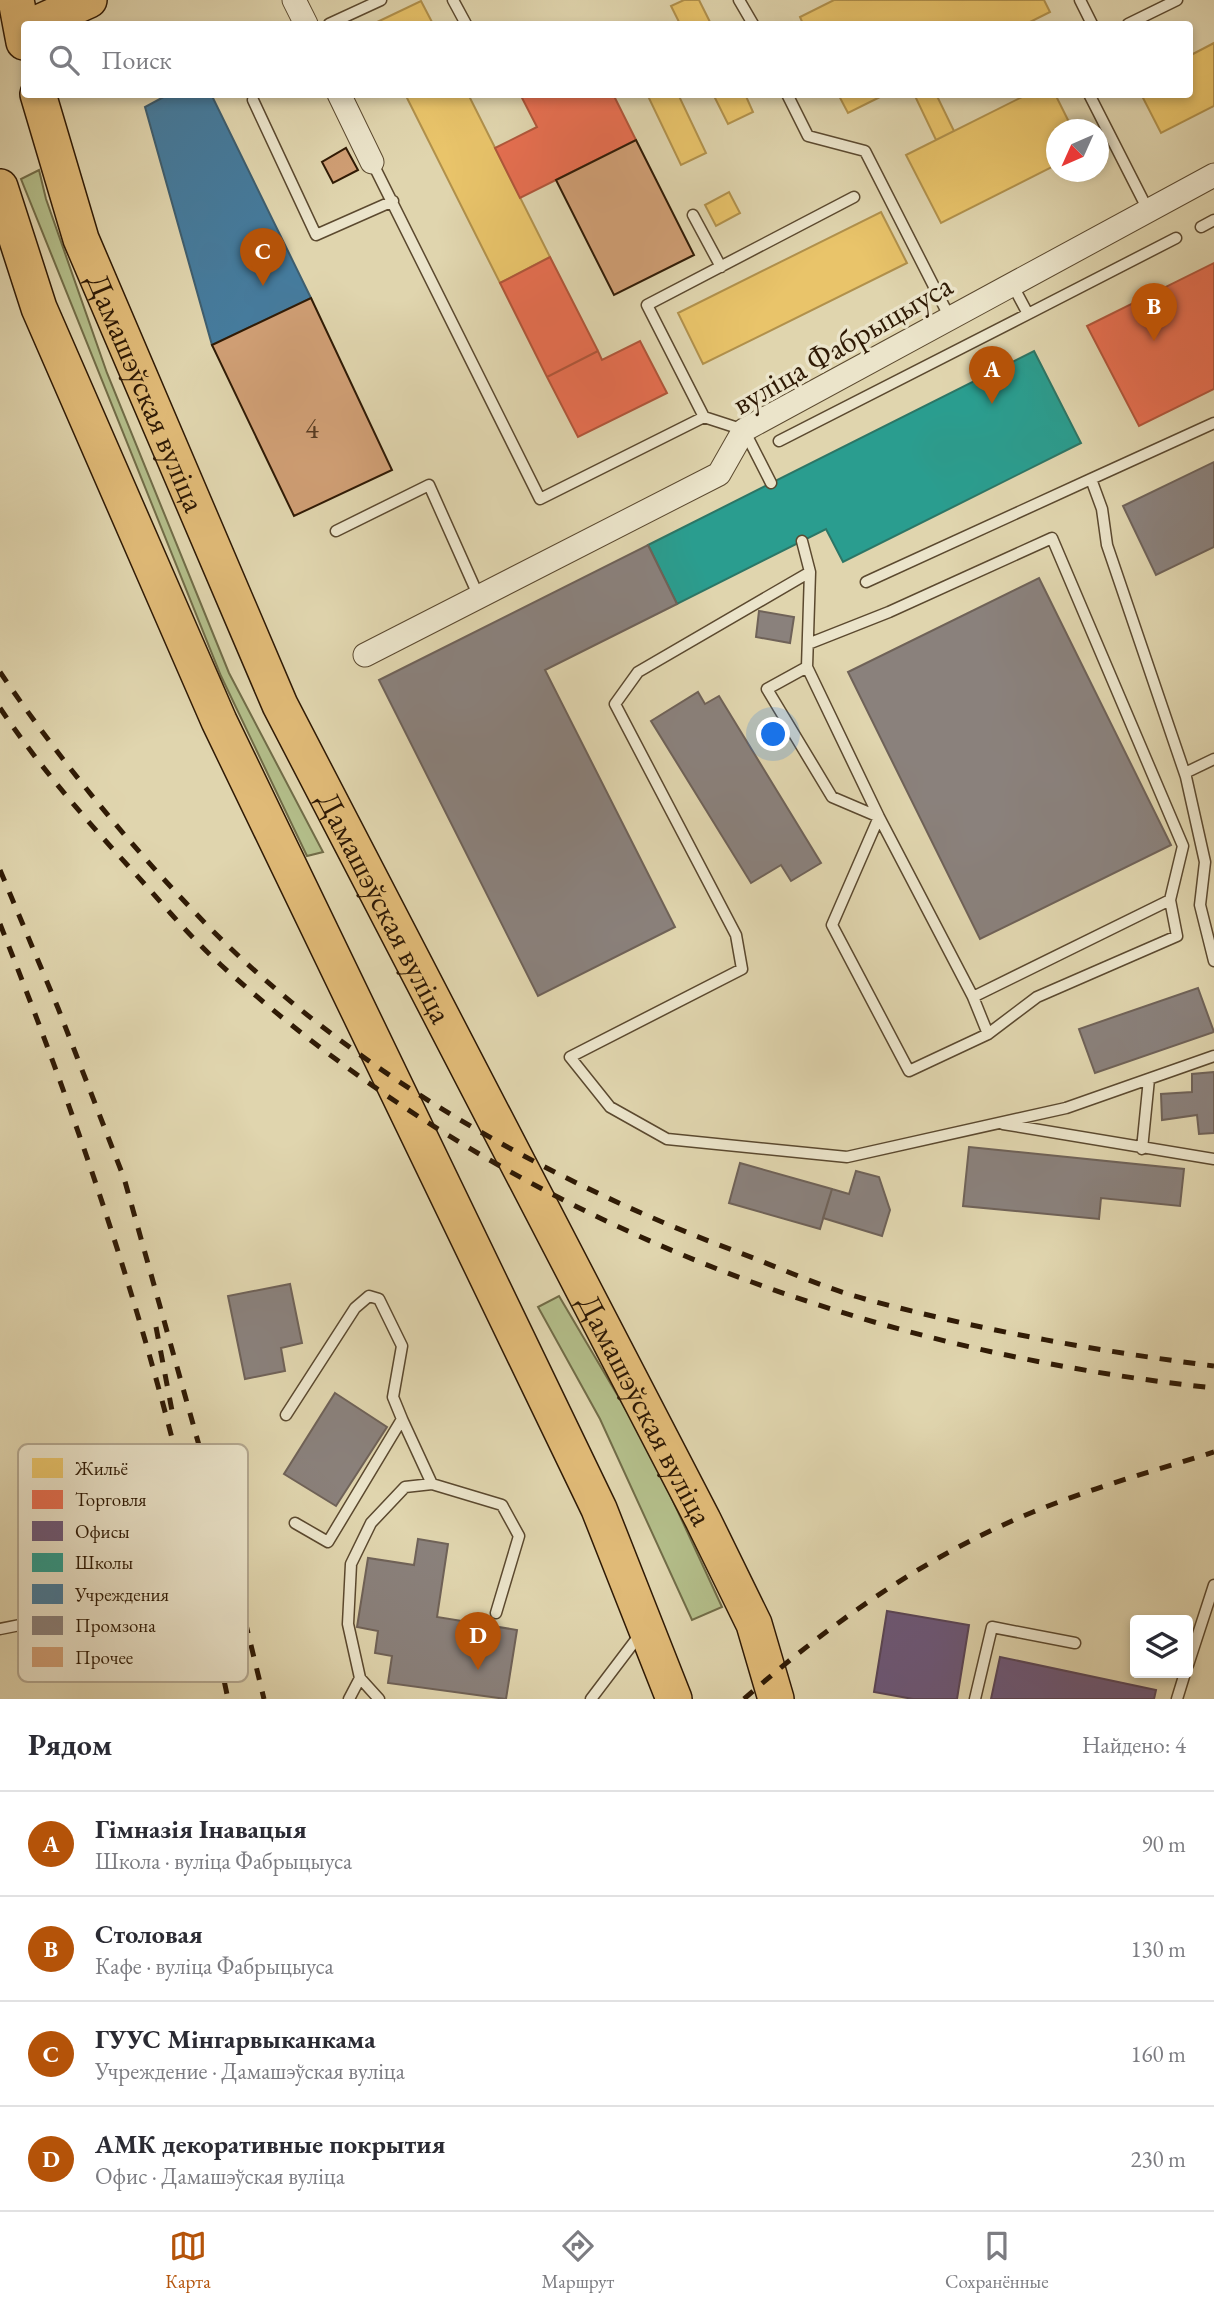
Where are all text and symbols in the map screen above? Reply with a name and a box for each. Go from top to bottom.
search box [21,21,1193,98]
icon: search [45,41,83,79]
text: Поиск [101,43,172,77]
north arrow [1046,119,1109,182]
pin: C [240,228,286,286]
street label: вуліца Фабрыцыуса [724,264,960,424]
street label: Дамашэўская вуліца [77,267,216,518]
pin: B [1131,283,1177,341]
pin: A [969,346,1015,404]
house number: 4 [305,410,319,446]
your location [756,717,790,751]
street label: Дамашэўская вуліца [308,784,463,1031]
street label: Дамашэўская вуліца [568,1287,723,1533]
legend [18,1444,248,1682]
text: Жильё [74,1456,128,1481]
text: Торговля [75,1487,147,1512]
text: Офисы [75,1519,130,1544]
text: Школы [75,1550,133,1575]
text: Учреждения [74,1582,170,1607]
pin: D [455,1612,501,1670]
text: Промзона [75,1613,156,1638]
map controls [1130,1615,1193,1678]
button: layers [1130,1615,1193,1678]
text: Прочее [75,1645,133,1670]
text: Рядом [28,1725,112,1764]
text: Найдено: 4 [1082,1730,1186,1760]
text: Гімназія Інавацыя [95,1812,307,1846]
text: A [43,1829,59,1859]
text: 90 m [1141,1829,1186,1859]
text: Школа · вуліца Фабрыцыуса [95,1846,352,1876]
text: Столовая [95,1917,203,1951]
text: B [44,1934,58,1964]
text: 130 m [1130,1934,1186,1964]
text: Кафе · вуліца Фабрыцыуса [95,1951,334,1981]
text: ГУУС Мінгарвыканкама [95,2022,376,2056]
text: C [43,2039,59,2069]
text: 160 m [1130,2039,1186,2069]
text: Учреждение · Дамашэўская вуліца [95,2056,405,2086]
text: АМК декоративные покрытия [95,2127,445,2161]
text: D [42,2144,60,2174]
text: 230 m [1130,2144,1186,2174]
text: Офис · Дамашэўская вуліца [95,2161,345,2191]
tab: Карта [165,2227,211,2294]
tab: Маршрут [541,2227,614,2294]
tab: Сохранённые [945,2227,1049,2294]

